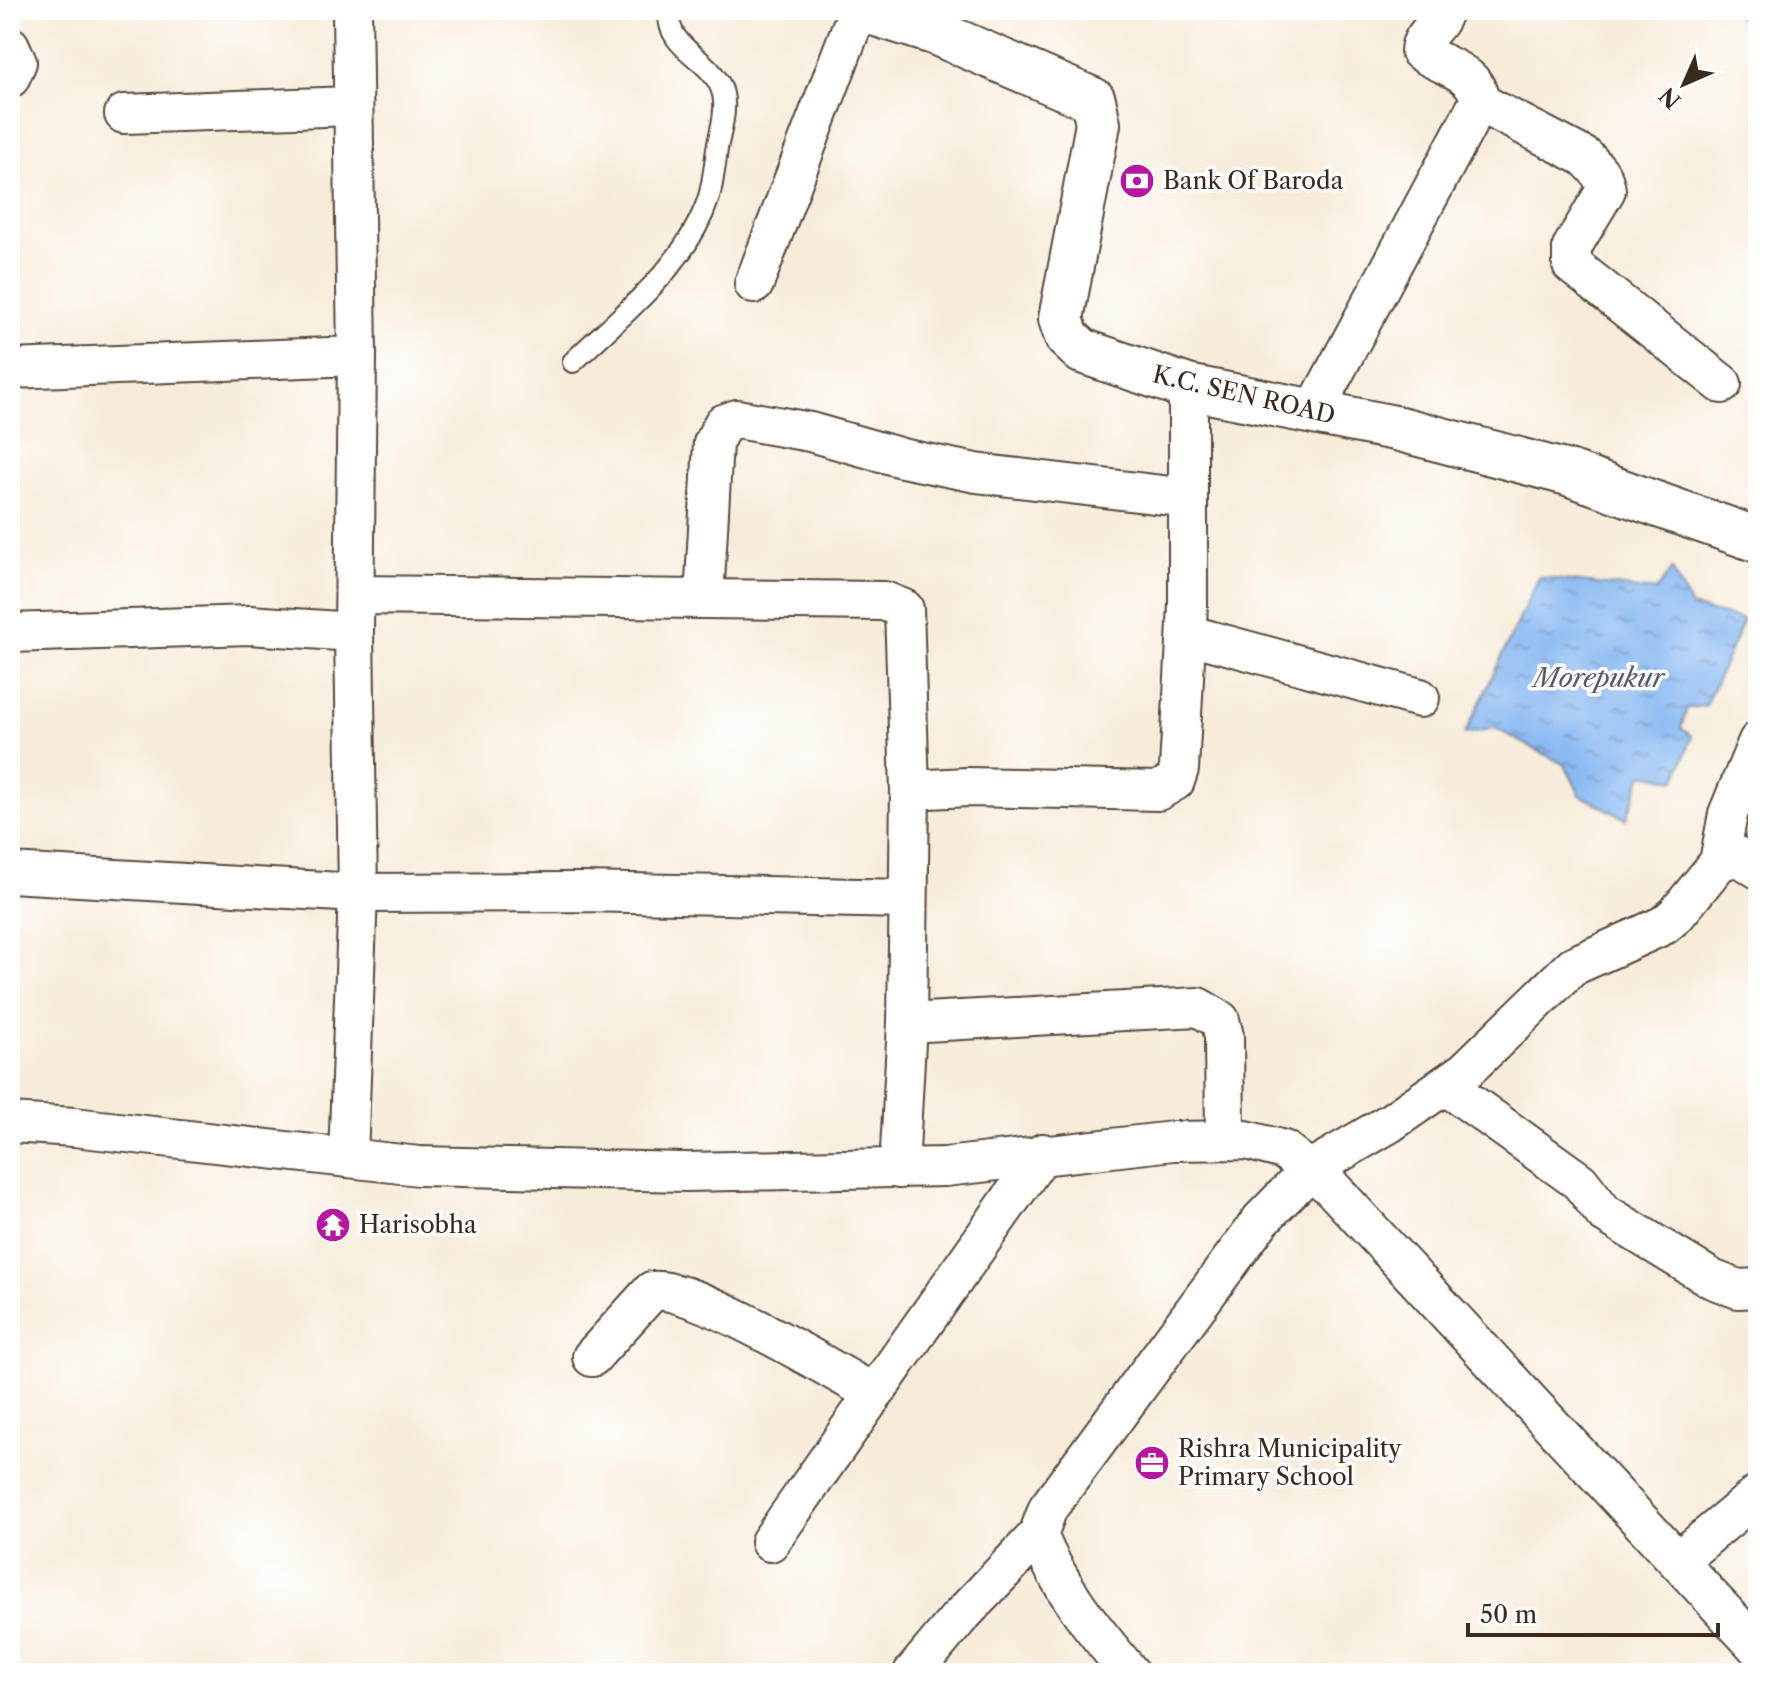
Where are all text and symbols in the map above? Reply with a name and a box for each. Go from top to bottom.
north arrow [1644,44,1724,124]
text: N [1654,81,1687,114]
bank icon: Bank Of Baroda [1118,162,1156,200]
place label: Bank Of Baroda [1163,166,1344,195]
street label: K.C. SEN ROAD [1150,359,1338,430]
water label: Morepukur [1530,662,1666,694]
temple icon: Harisobha [314,1206,352,1244]
place label: Harisobha [359,1210,477,1239]
place label: Rishra Municipality Primary School [1178,1434,1402,1491]
office icon: Rishra Municipality Primary School [1133,1444,1171,1482]
scale bar [1468,1587,1718,1637]
text: 50 m [1480,1600,1537,1629]

